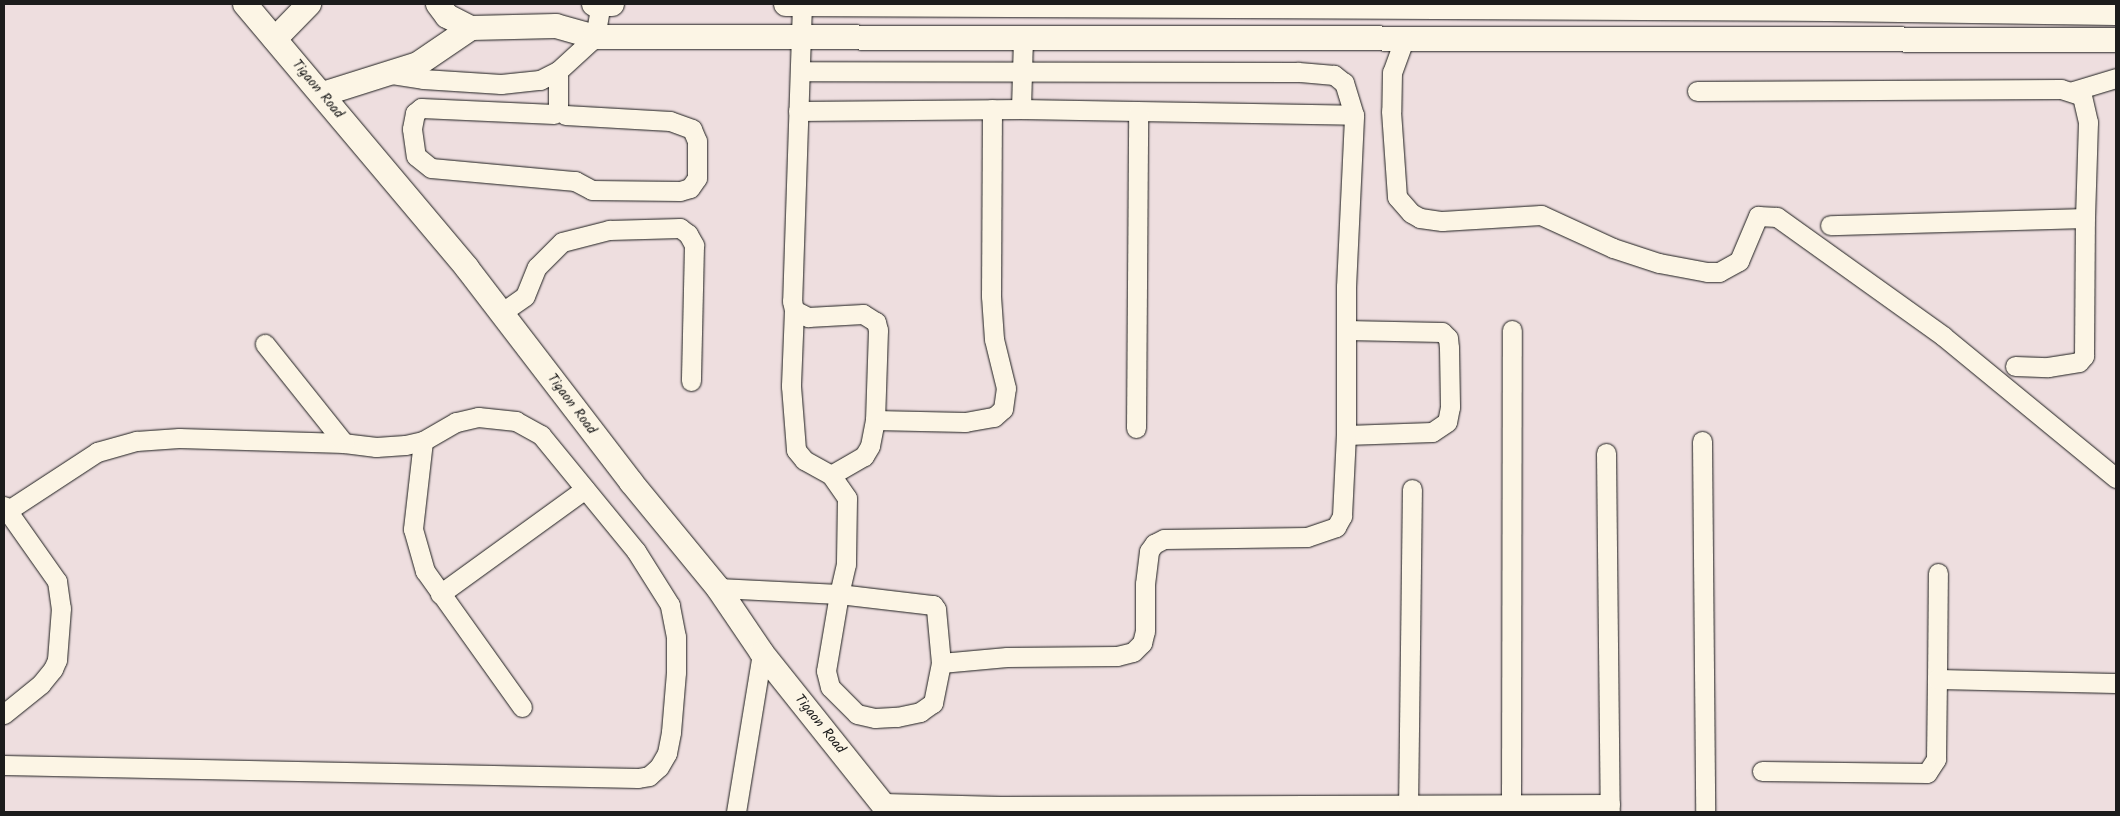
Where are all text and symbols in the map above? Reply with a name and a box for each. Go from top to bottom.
street label: Tigaon Road [289,56,347,122]
street label: Tigaon Road [544,370,600,438]
street label: Tigaon Road [791,691,849,757]

